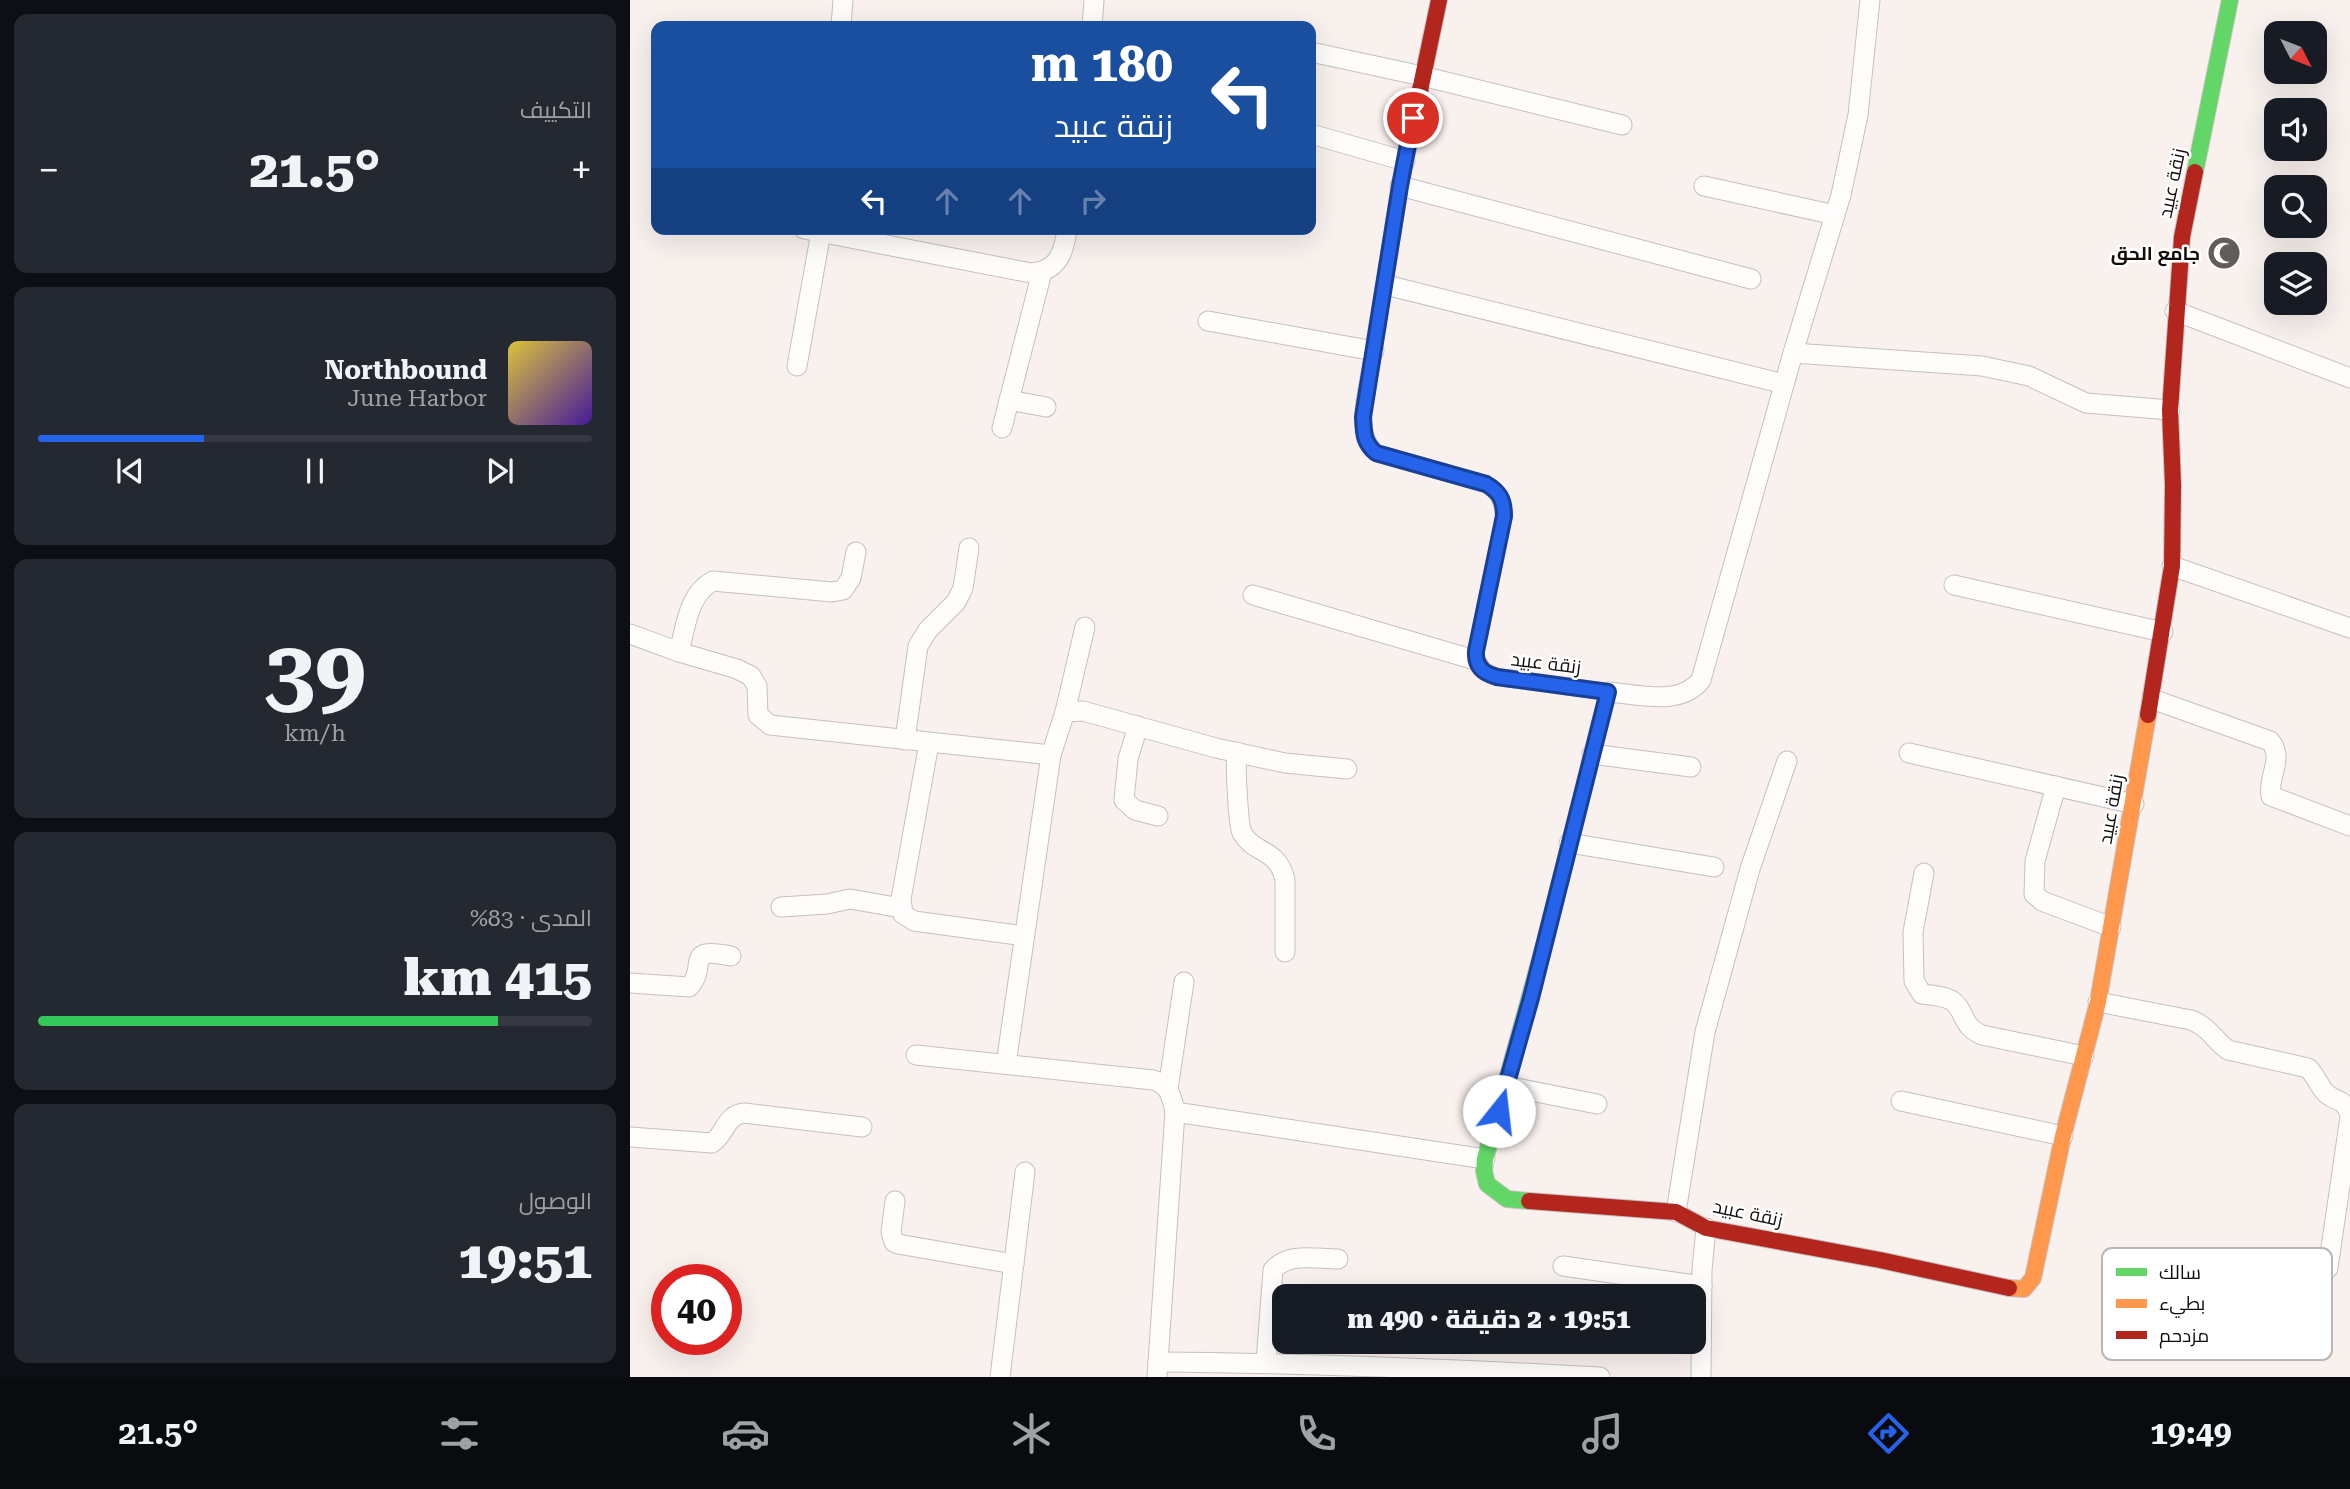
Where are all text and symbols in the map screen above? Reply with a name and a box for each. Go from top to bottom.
north arrow [2264,21,2328,84]
map controls [2264,21,2327,315]
text: 180 m [1031,36,1173,93]
icon: left [1197,49,1288,140]
pin [1383,88,1443,148]
text: التكييف [520,97,592,124]
button: sound [2264,98,2327,161]
icon: arrive [1394,99,1432,137]
text: زنقة عبيد [1054,107,1173,145]
text: 21.5° [250,139,380,200]
street label: زنقة عبيد [2153,146,2191,220]
text: − [38,148,59,192]
text: + [571,148,592,192]
button: search [2264,175,2327,238]
icon: left [855,182,893,220]
icon: ahead [928,182,966,220]
icon: ahead [1001,182,1039,220]
icon: right [1074,182,1112,220]
mosque icon: جامع الحق [2205,234,2243,272]
place label: جامع الحق [2111,242,2200,267]
button: layers [2264,252,2327,315]
text: Northbound [324,355,487,385]
text: June Harbor [347,385,487,412]
icon: previous [111,452,149,490]
icon: pause [296,452,334,490]
icon: next [481,452,519,490]
text: 39 [264,621,366,727]
street label: زنقة عبيد [1510,647,1582,679]
text: km/h [284,720,346,747]
street label: زنقة عبيد [2094,772,2128,846]
text: المدى · 83% [470,905,592,932]
text: 415 km [404,947,592,1008]
position arrow [1462,1074,1536,1148]
text: الوصول [519,1188,592,1215]
street label: زنقة عبيد [1711,1194,1785,1232]
text: 19:51 [458,1230,592,1291]
legend [2102,1248,2332,1360]
text: سالك [2159,1261,2201,1284]
speed limit sign: 40 [651,1264,742,1355]
text: بطيء [2159,1292,2205,1318]
text: 19:51 · 2 دقيقة · 490 m [1348,1304,1630,1334]
text: مزدحم [2159,1324,2209,1349]
icon: filters [435,1409,484,1458]
icon: car [721,1409,770,1458]
icon: climate [1007,1409,1056,1458]
icon: phone [1292,1409,1341,1458]
icon: music [1578,1409,1627,1458]
icon: directions [1864,1409,1913,1458]
text: 21.5° [118,1414,198,1452]
text: 19:49 [2150,1414,2232,1452]

